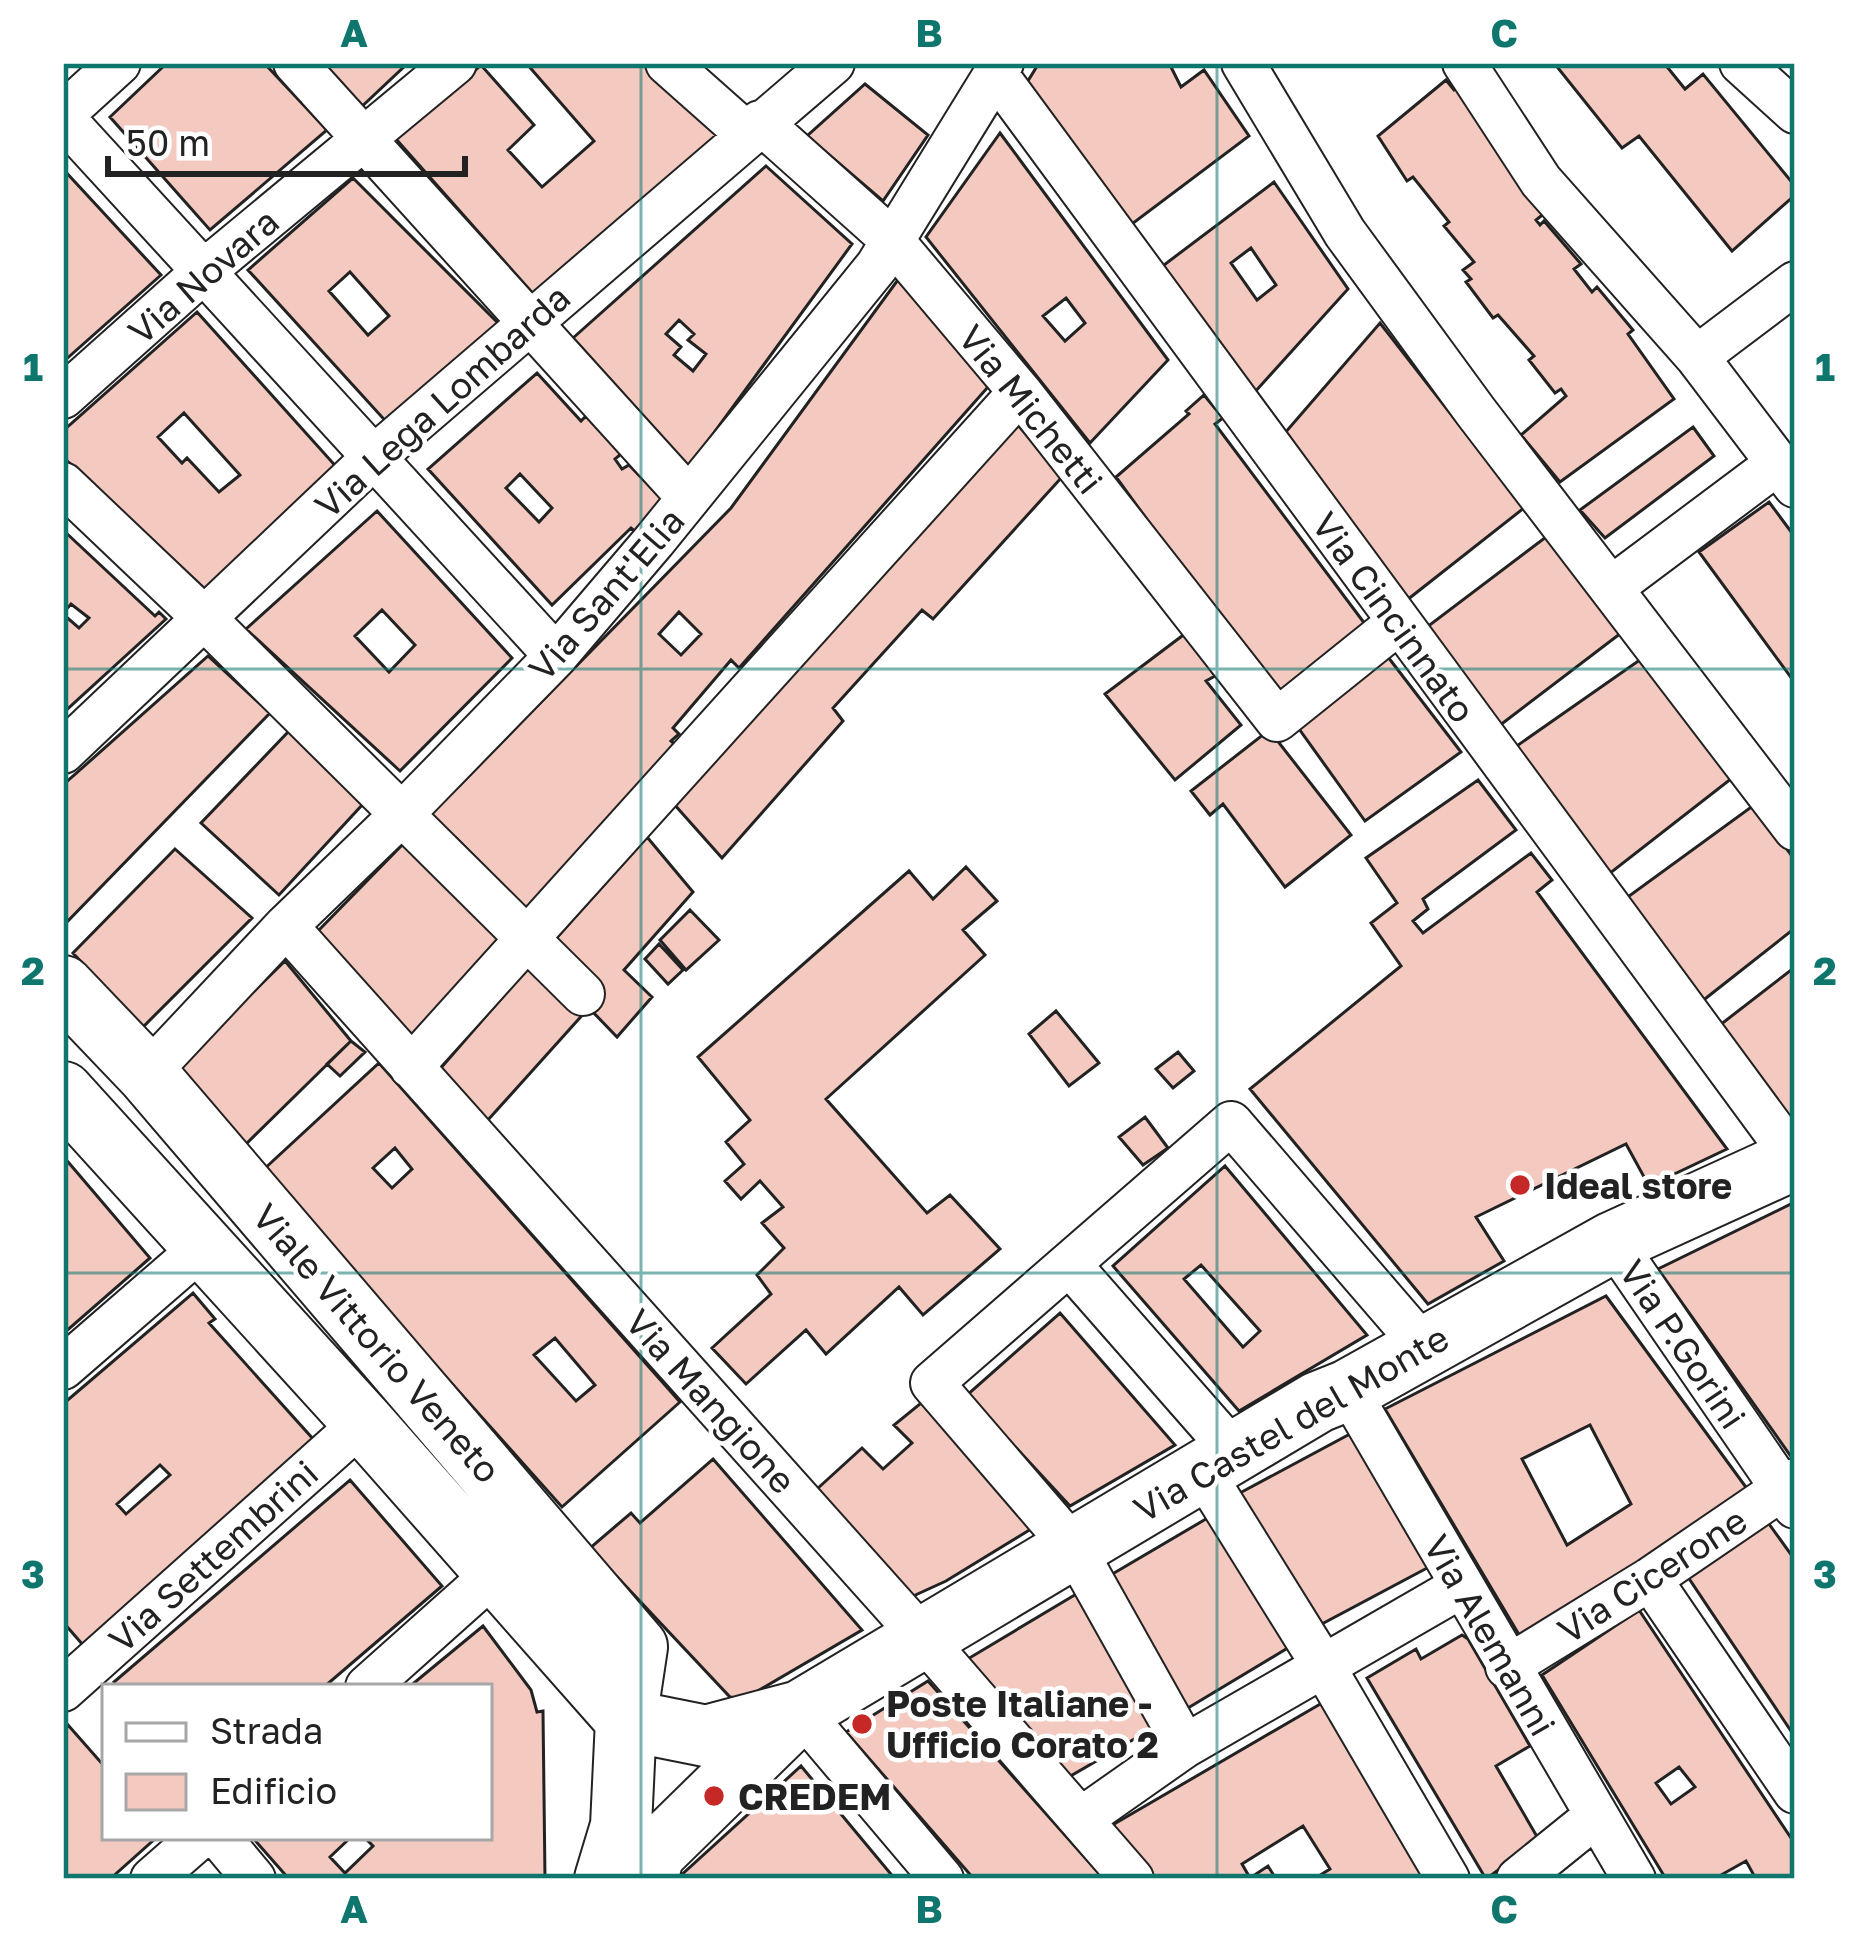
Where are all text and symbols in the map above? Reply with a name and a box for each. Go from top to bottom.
text: A [340,9,368,56]
text: B [915,9,943,56]
text: C [1490,9,1518,56]
scale bar [108,102,465,176]
text: 50 m [126,121,210,164]
street label: Via Novara [119,199,287,353]
street label: Via Lega Lombarda [306,275,578,527]
street label: Via Michetti [950,316,1112,502]
text: 1 [23,343,43,390]
text: 1 [1815,343,1835,390]
street label: Via Sant'Elia [519,499,693,689]
street label: Via Cincinnato [1303,504,1485,730]
text: 2 [21,947,45,994]
text: 2 [1813,947,1837,994]
place label: Ideal store [1544,1164,1732,1207]
marker: Ideal store [1507,1172,1533,1198]
street label: Viale Vittorio Veneto [244,1195,510,1491]
street label: Via P.Gorini [1611,1251,1755,1437]
street label: Via Mangione [617,1300,805,1502]
street label: Via Castel del Monte [1126,1315,1456,1531]
street label: Via Settembrini [100,1451,326,1661]
street label: Via Cicerone [1550,1498,1754,1652]
street label: Via Alemanni [1415,1527,1565,1743]
text: 3 [21,1550,45,1597]
text: 3 [1813,1550,1837,1597]
place label: Poste Italiane - Ufficio Corato 2 [886,1682,1159,1766]
legend [102,1684,492,1840]
text: Strada [210,1709,323,1752]
marker: Poste Italiane - Ufficio Corato 2 [849,1711,875,1737]
text: Edificio [210,1769,337,1812]
place label: CREDEM [738,1775,891,1818]
marker: CREDEM [701,1783,727,1809]
text: A [340,1885,368,1932]
text: B [915,1885,943,1932]
text: C [1490,1885,1518,1932]

